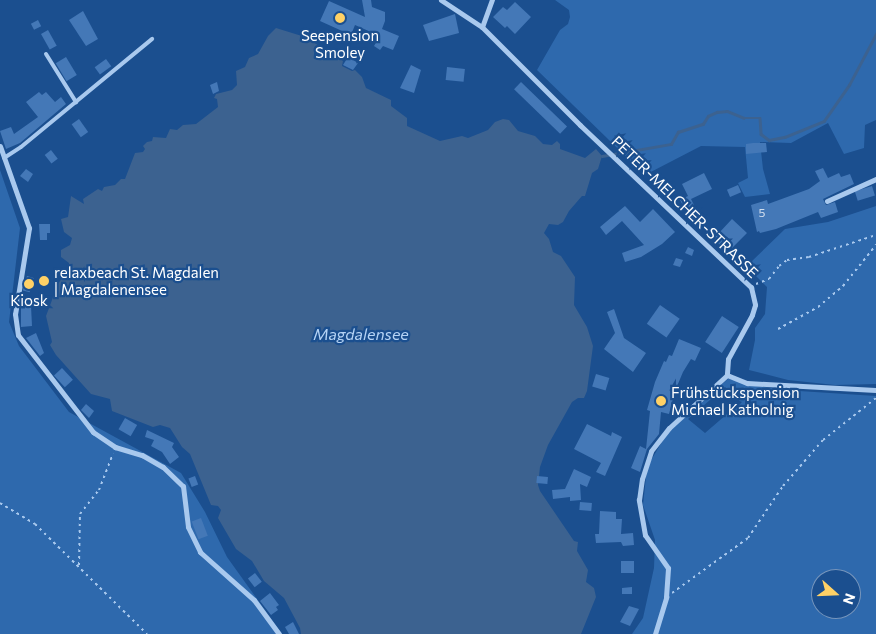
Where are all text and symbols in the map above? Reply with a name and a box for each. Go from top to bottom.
marker: Seepension Smoley [334,12,346,24]
place label: Seepension Smoley [301,26,379,61]
street label: PETER-MELCHER-STRASSE [608,132,762,282]
house number: 5 [759,206,765,220]
place label: relaxbeach St. Magdalen | Magdalenensee [54,263,219,298]
marker: relaxbeach St. Magdalen | Magdalenensee [38,275,50,287]
marker: Kiosk [23,278,35,290]
place label: Kiosk [10,292,48,310]
water label: Magdalensee [313,324,409,344]
place label: Frühstückspension Michael Katholnig [671,383,800,418]
marker: Frühstückspension Michael Katholnig [655,395,667,407]
north arrow [811,569,861,619]
text: N [840,591,859,607]

